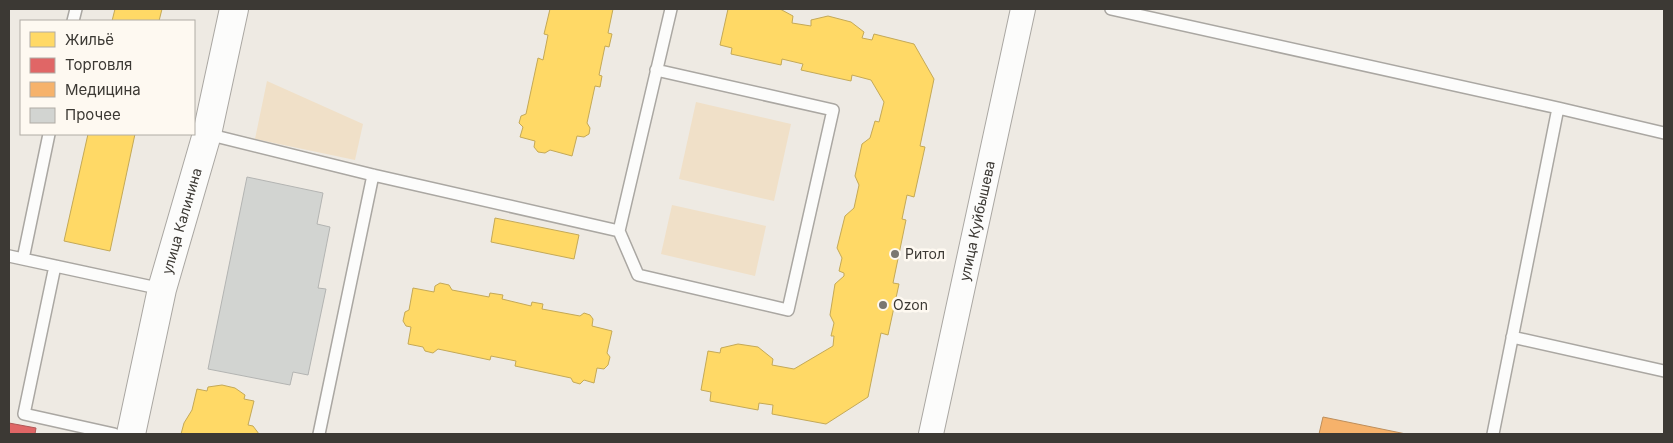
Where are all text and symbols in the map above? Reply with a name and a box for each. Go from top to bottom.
legend [20,20,195,135]
text: Жильё [65,30,114,49]
text: Торговля [65,55,132,74]
text: Медицина [65,80,141,99]
text: Прочее [65,105,121,124]
street label: улица Куйбышева [955,159,998,283]
street label: улица Калинина [158,166,205,276]
place label: Ритол [905,245,945,262]
marker: Ритол [889,248,901,260]
place label: Ozon [893,296,928,313]
marker: Ozon [877,299,889,311]

